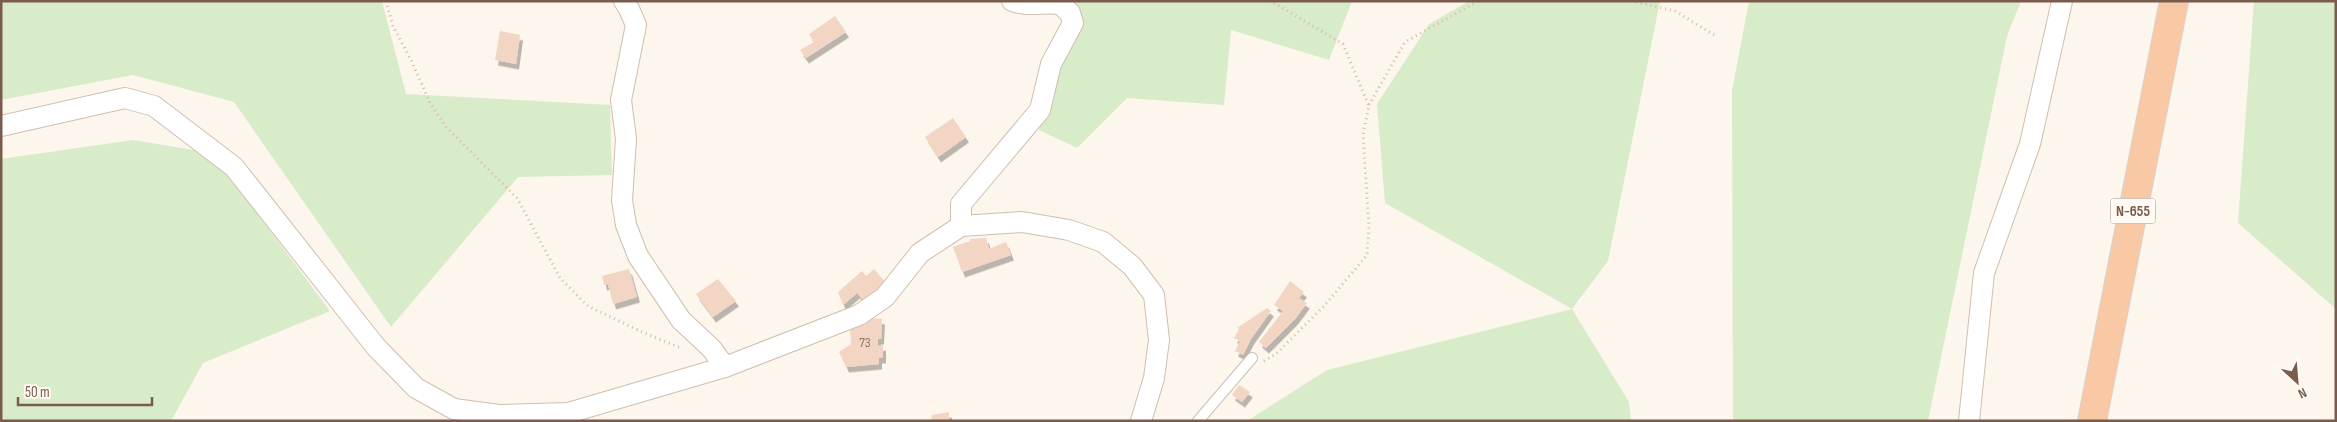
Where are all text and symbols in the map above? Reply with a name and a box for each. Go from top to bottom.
road number: N-655 [2110,198,2156,224]
house number: 73 [859,334,871,351]
north arrow [2272,357,2322,407]
scale bar [18,374,151,406]
text: 50 m [25,383,50,402]
text: N [2295,384,2310,403]

